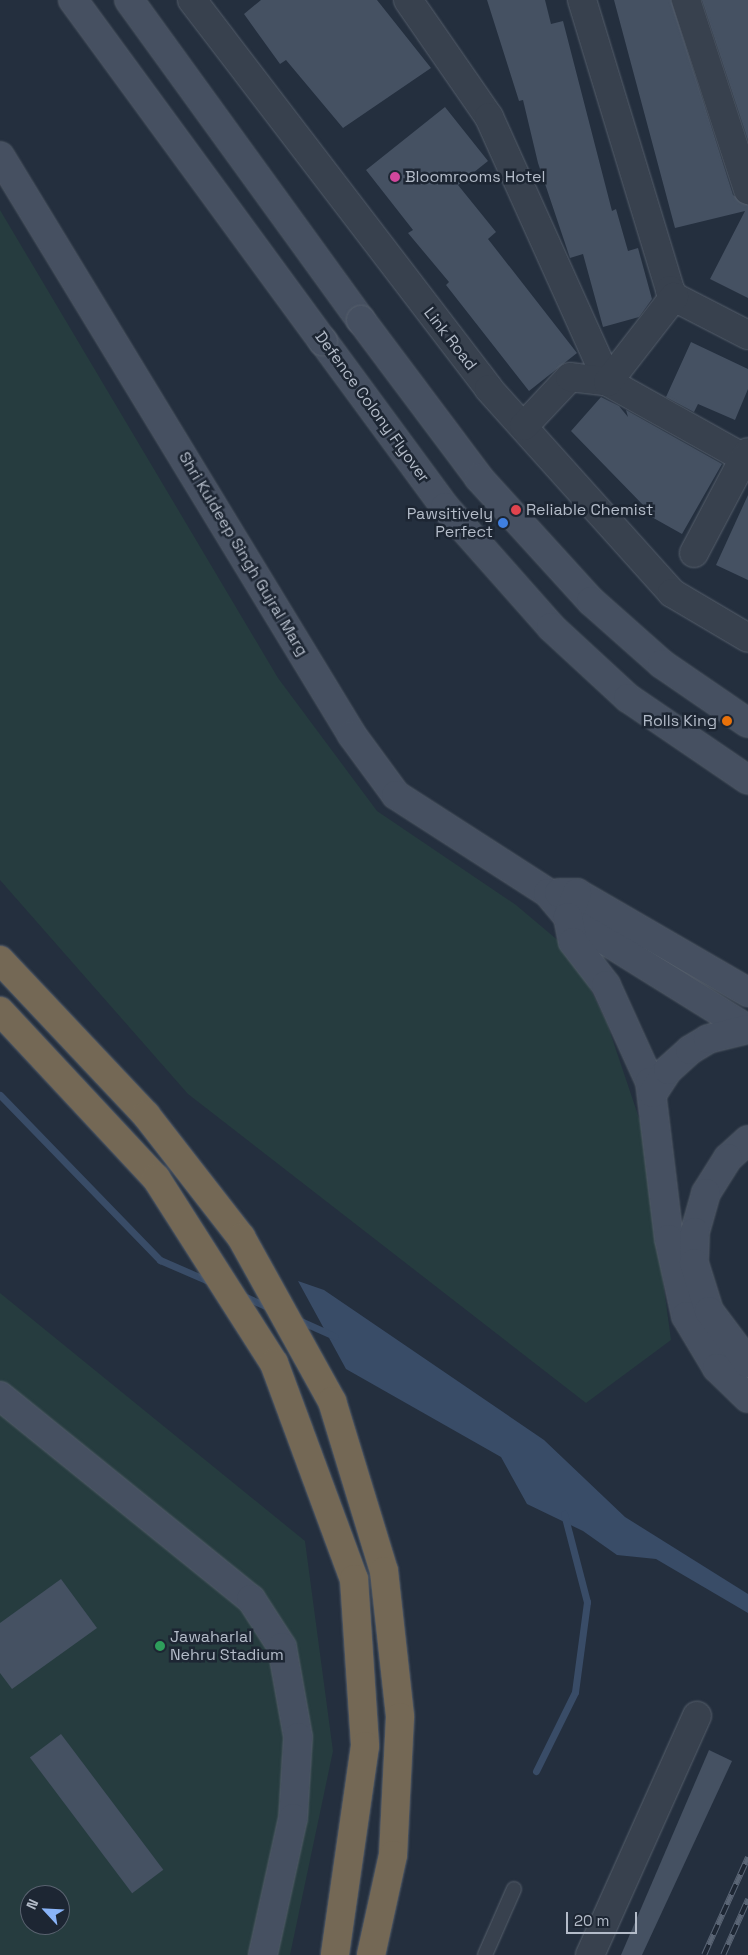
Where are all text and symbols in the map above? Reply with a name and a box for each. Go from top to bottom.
place label: Bloomrooms Hotel [405,167,545,187]
marker: Bloomrooms Hotel [389,171,401,183]
street label: Link Road [420,304,480,374]
street label: Defence Colony Flyover [311,328,433,486]
street label: Shri Kuldeep Singh Gujral Marg [174,448,312,660]
place label: Reliable Chemist [526,500,653,520]
place label: Pawsitively Perfect [407,504,493,542]
marker: Reliable Chemist [510,504,522,516]
marker: Pawsitively Perfect [497,517,509,529]
place label: Rolls King [643,711,717,731]
marker: Rolls King [721,715,733,727]
place label: Jawaharlal Nehru Stadium [170,1627,284,1665]
marker: Jawaharlal Nehru Stadium [154,1640,166,1652]
north arrow [20,1885,70,1935]
text: N [22,1896,42,1912]
scale bar [568,1902,639,1934]
text: 20 m [574,1911,609,1930]

